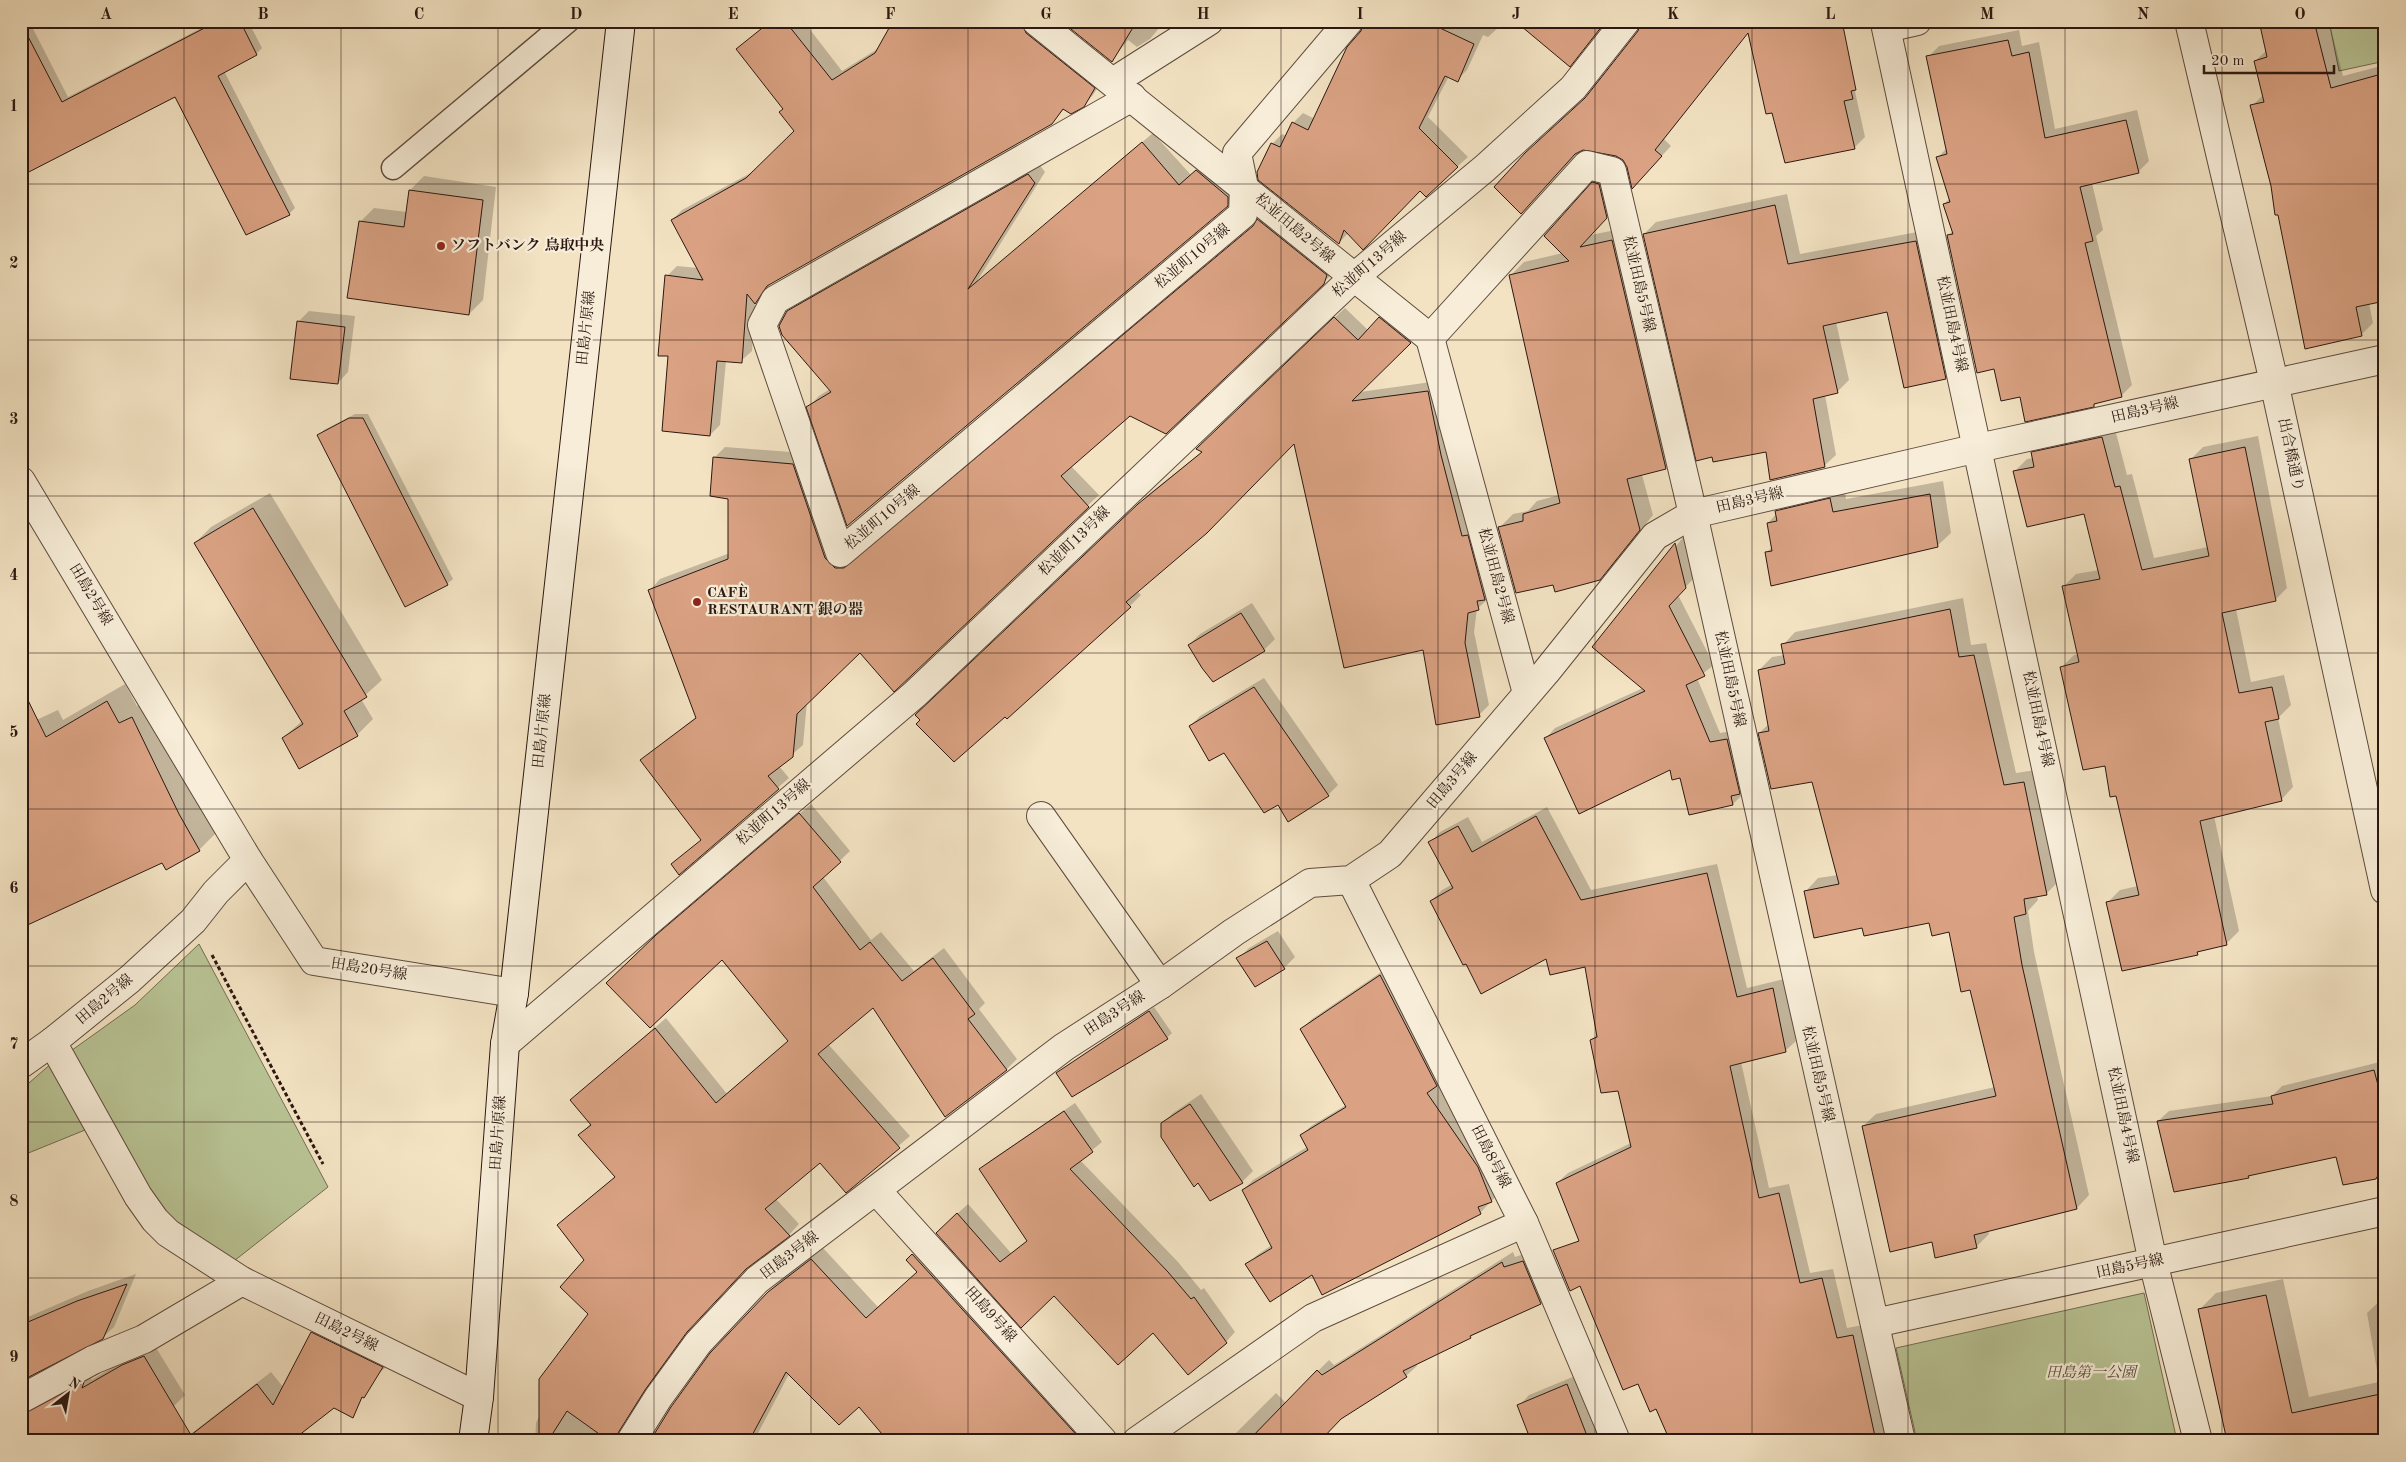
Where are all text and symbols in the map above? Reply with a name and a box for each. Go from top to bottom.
text: A [100,7,112,23]
text: B [257,7,269,23]
text: C [414,7,424,23]
text: D [570,7,582,23]
text: E [727,7,739,23]
text: F [885,7,896,23]
text: G [1040,7,1052,23]
text: H [1196,7,1210,23]
text: I [1356,7,1364,23]
text: J [1512,7,1521,23]
text: K [1667,7,1679,23]
text: L [1825,7,1836,23]
text: M [1980,7,1994,23]
text: N [2137,7,2150,23]
text: O [2294,7,2306,23]
scale bar [2204,42,2334,74]
text: 20 m [2211,54,2245,69]
text: 1 [9,99,19,115]
street label: 松並田島2号線 [1251,190,1338,266]
street label: 松並町10号線 [1151,220,1233,292]
street label: 松並町13号線 [1329,228,1410,301]
street label: 松並田島5号線 [1620,234,1658,334]
place label: ソフトバンク 鳥取中央 [451,237,605,254]
marker: ソフトバンク 鳥取中央 [435,240,447,252]
text: 2 [9,256,19,272]
street label: 松並田島4号線 [1933,274,1971,374]
street label: 田島片原線 [574,290,598,366]
street label: 田島3号線 [2109,394,2180,426]
text: 3 [9,412,19,428]
street label: 出合橋通り [2275,416,2307,493]
street label: 松並町10号線 [841,481,923,553]
street label: 田島3号線 [1714,484,1785,516]
street label: 松並町13号線 [1035,503,1113,579]
street label: 松並田島2号線 [1475,526,1517,626]
street label: 田島2号線 [66,561,116,628]
text: 4 [9,568,19,584]
place label: CAFÈ RESTAURANT 銀の器 [707,583,864,618]
marker: CAFÈ RESTAURANT 銀の器 [691,596,703,608]
street label: 松並田島5号線 [1711,629,1749,729]
street label: 松並田島4号線 [2019,669,2057,769]
street label: 田島片原線 [530,693,554,769]
text: 5 [9,725,19,741]
street label: 田島3号線 [1424,749,1481,812]
street label: 松並町13号線 [733,776,814,849]
text: 6 [9,881,19,897]
street label: 田島20号線 [330,955,409,983]
street label: 田島2号線 [73,971,136,1028]
street label: 田島3号線 [1081,987,1148,1039]
street label: 松並田島5号線 [1799,1024,1837,1124]
text: 7 [9,1037,19,1053]
street label: 松並田島4号線 [2104,1065,2142,1165]
street label: 田島片原線 [487,1095,509,1171]
street label: 田島8号線 [1468,1122,1514,1191]
text: 8 [9,1194,19,1210]
street label: 田島3号線 [757,1228,822,1283]
street label: 田島5号線 [2094,1251,2165,1281]
street label: 田島9号線 [961,1283,1020,1346]
street label: 田島2号線 [312,1309,381,1355]
text: 9 [9,1350,19,1366]
park label: 田島第一公園 [2046,1364,2139,1381]
north arrow [42,1370,92,1420]
text: N [66,1375,83,1393]

